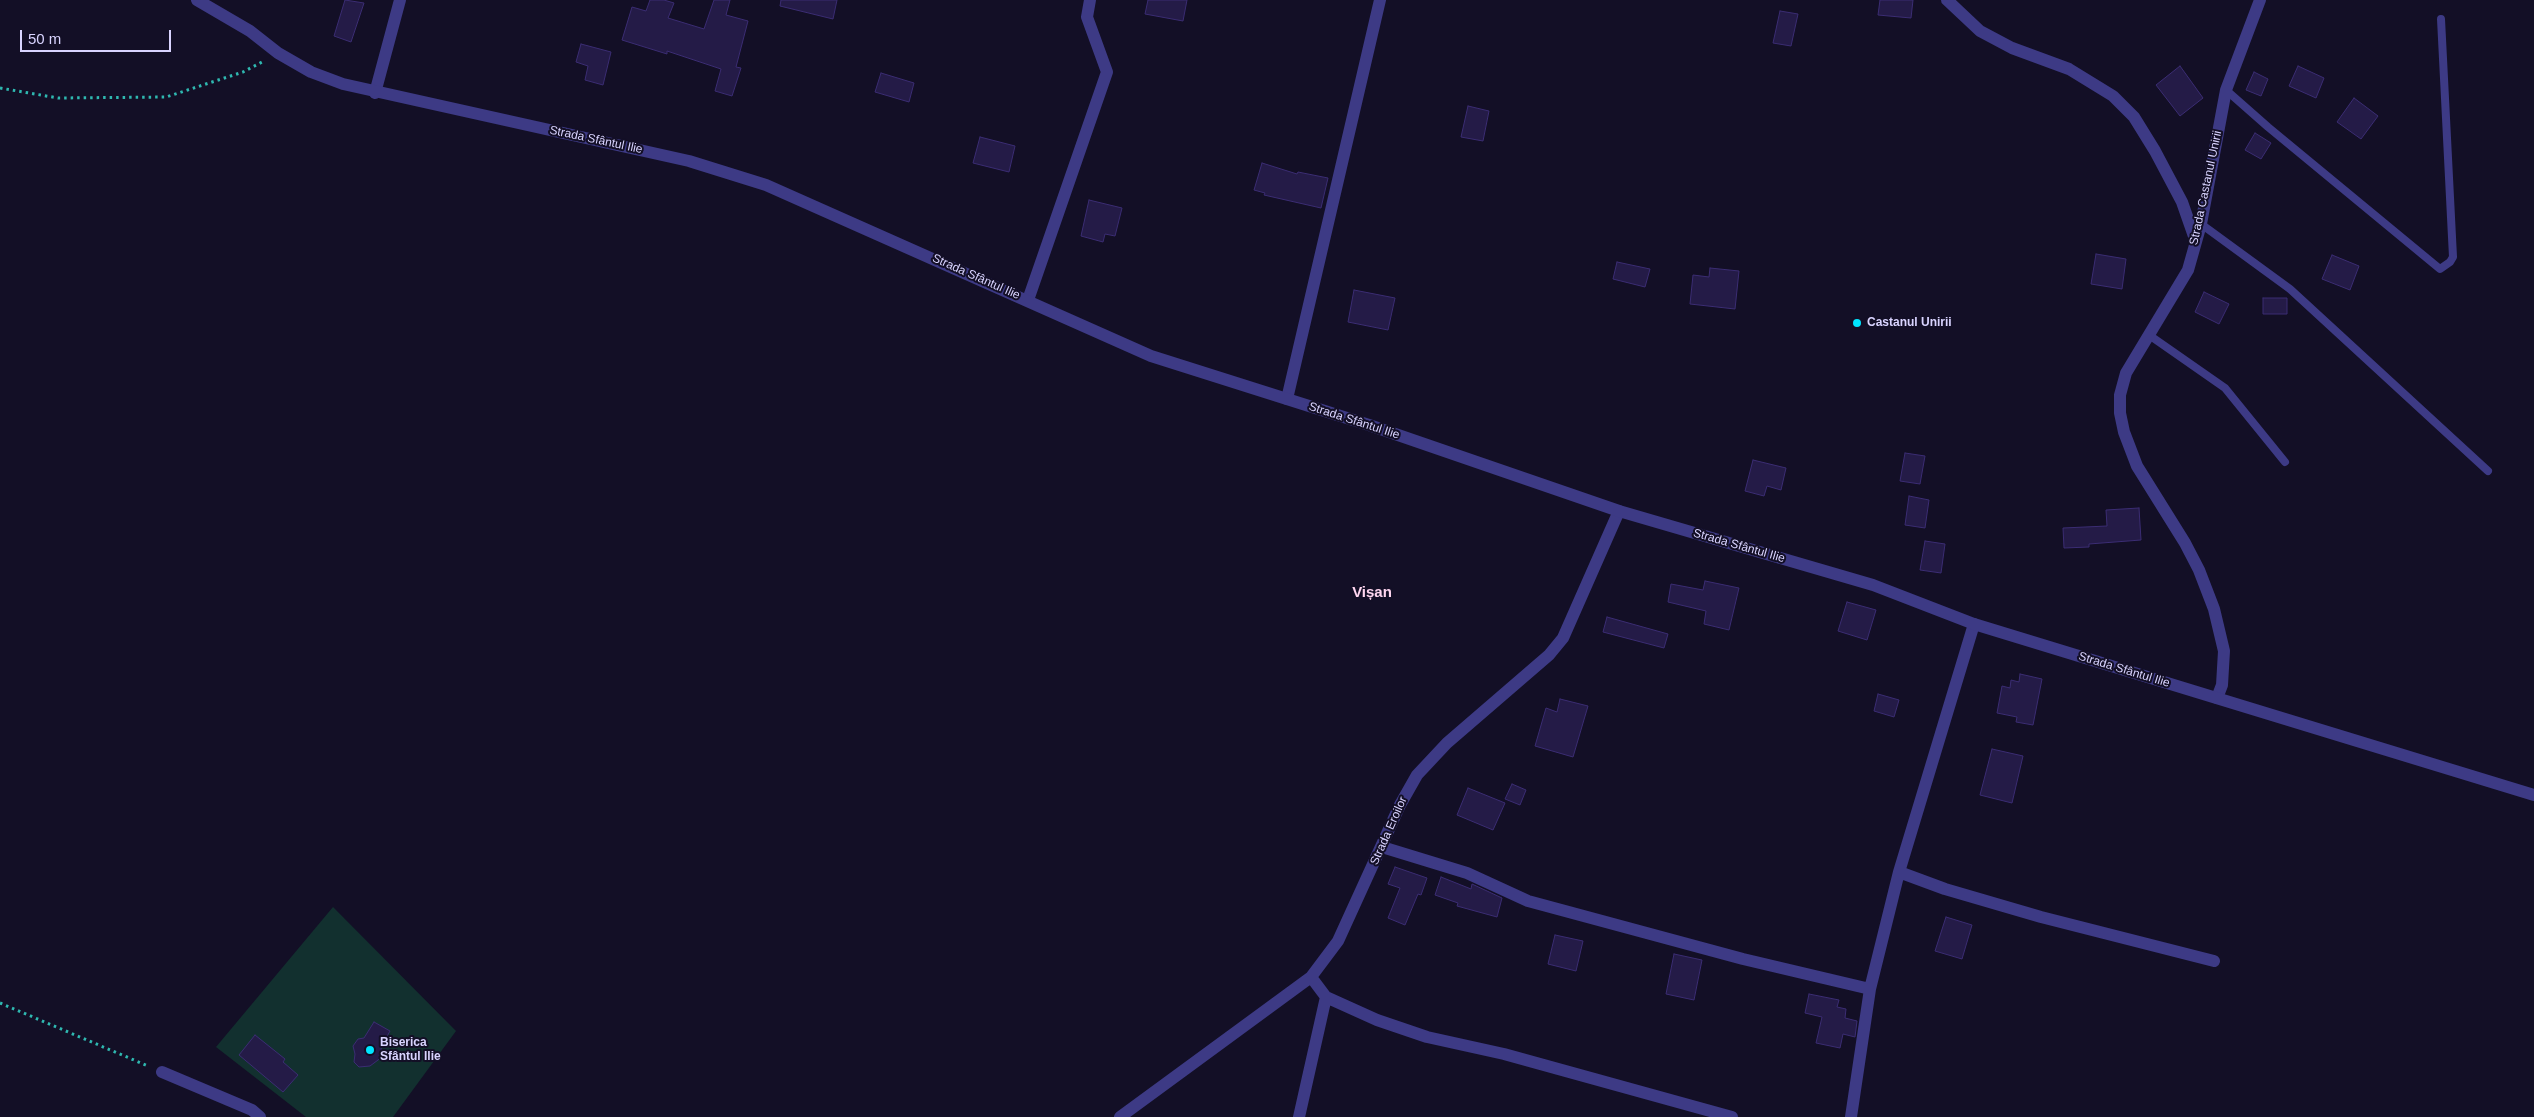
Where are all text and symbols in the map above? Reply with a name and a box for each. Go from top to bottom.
scale bar [22,20,174,52]
text: 50 m [28,30,61,47]
street label: Strada Sfântul Ilie [548,123,644,157]
street label: Strada Castanul Unirii [2187,129,2225,247]
street label: Strada Sfântul Ilie [930,251,1022,303]
place label: Castanul Unirii [1867,316,1952,330]
marker: Castanul Unirii [1851,317,1863,329]
street label: Strada Sfântul Ilie [1307,400,1401,442]
street label: Strada Sfântul Ilie [1691,526,1787,566]
district label: Vișan [1352,584,1392,602]
street label: Strada Sfântul Ilie [2077,649,2171,691]
street label: Strada Eroilor [1368,795,1410,867]
place label: Biserica Sfântul Ilie [380,1036,441,1064]
marker: Biserica Sfântul Ilie [364,1044,376,1056]

